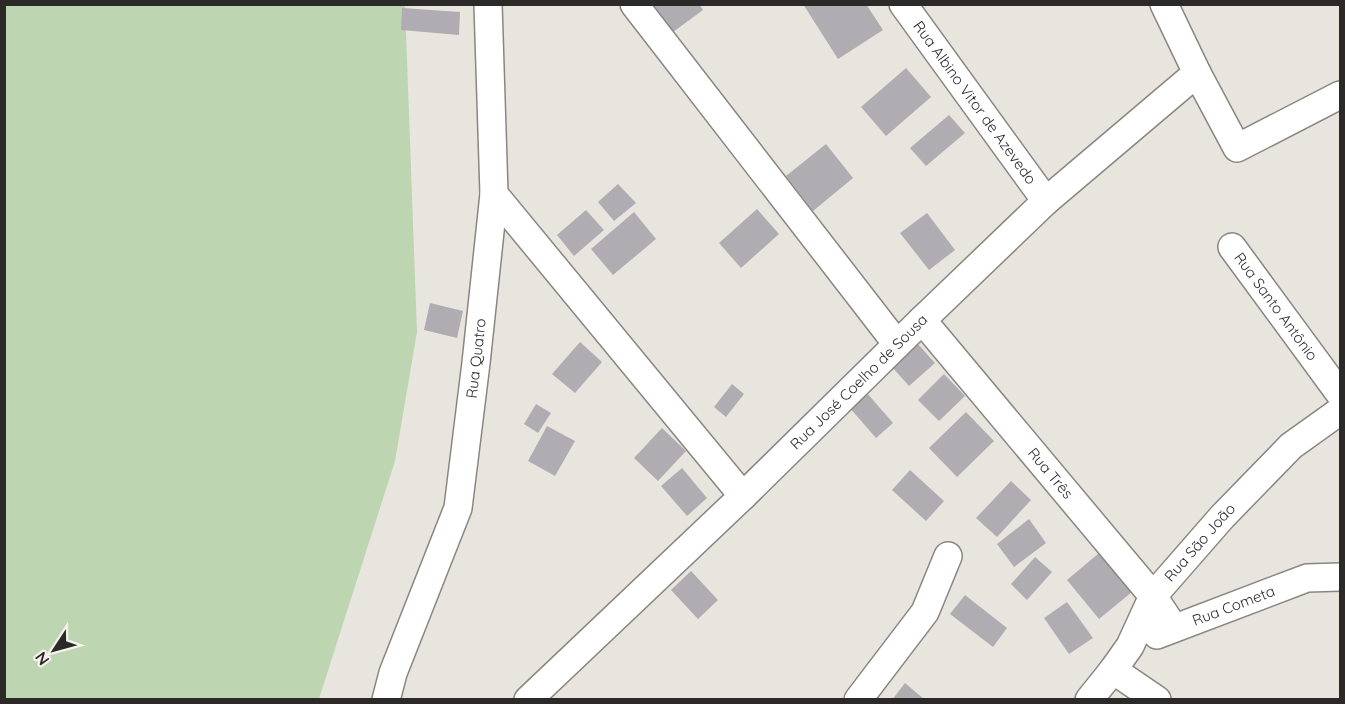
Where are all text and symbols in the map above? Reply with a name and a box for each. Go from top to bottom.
street label: Rua Albino Vitor de Azevedo [909,17,1041,188]
street label: Rua Santo Antônio [1230,249,1322,364]
street label: Rua José Coelho de Sousa [786,310,931,453]
street label: Rua Quatro [462,317,490,399]
street label: Rua Três [1024,444,1078,502]
street label: Rua São João [1160,499,1239,585]
street label: Rua Cometa [1189,581,1277,630]
north arrow [24,620,84,680]
text: N [30,648,53,669]

